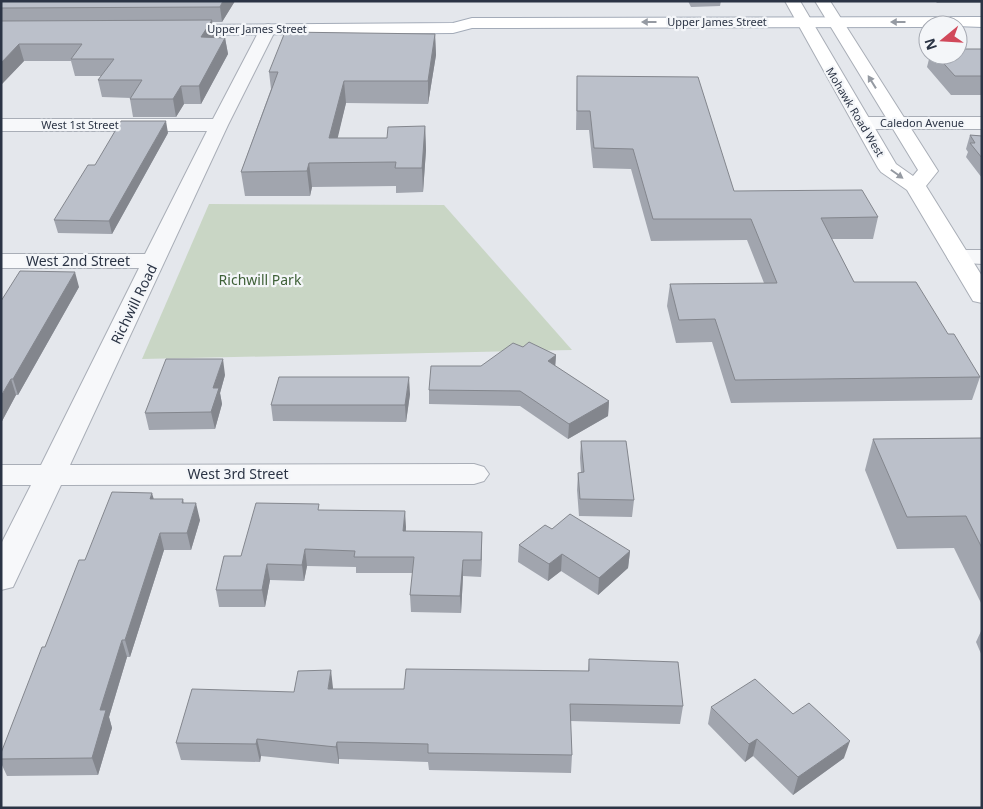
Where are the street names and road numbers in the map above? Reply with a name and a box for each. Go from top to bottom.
street label: Upper James Street [667,14,767,29]
street label: Upper James Street [207,21,307,36]
street label: Mohawk Road West [823,64,888,159]
street label: Caledon Avenue [880,115,964,130]
street label: West 1st Street [41,117,119,132]
street label: West 2nd Street [26,251,130,270]
street label: Richwill Road [106,261,161,347]
street label: West 3rd Street [188,464,288,483]

